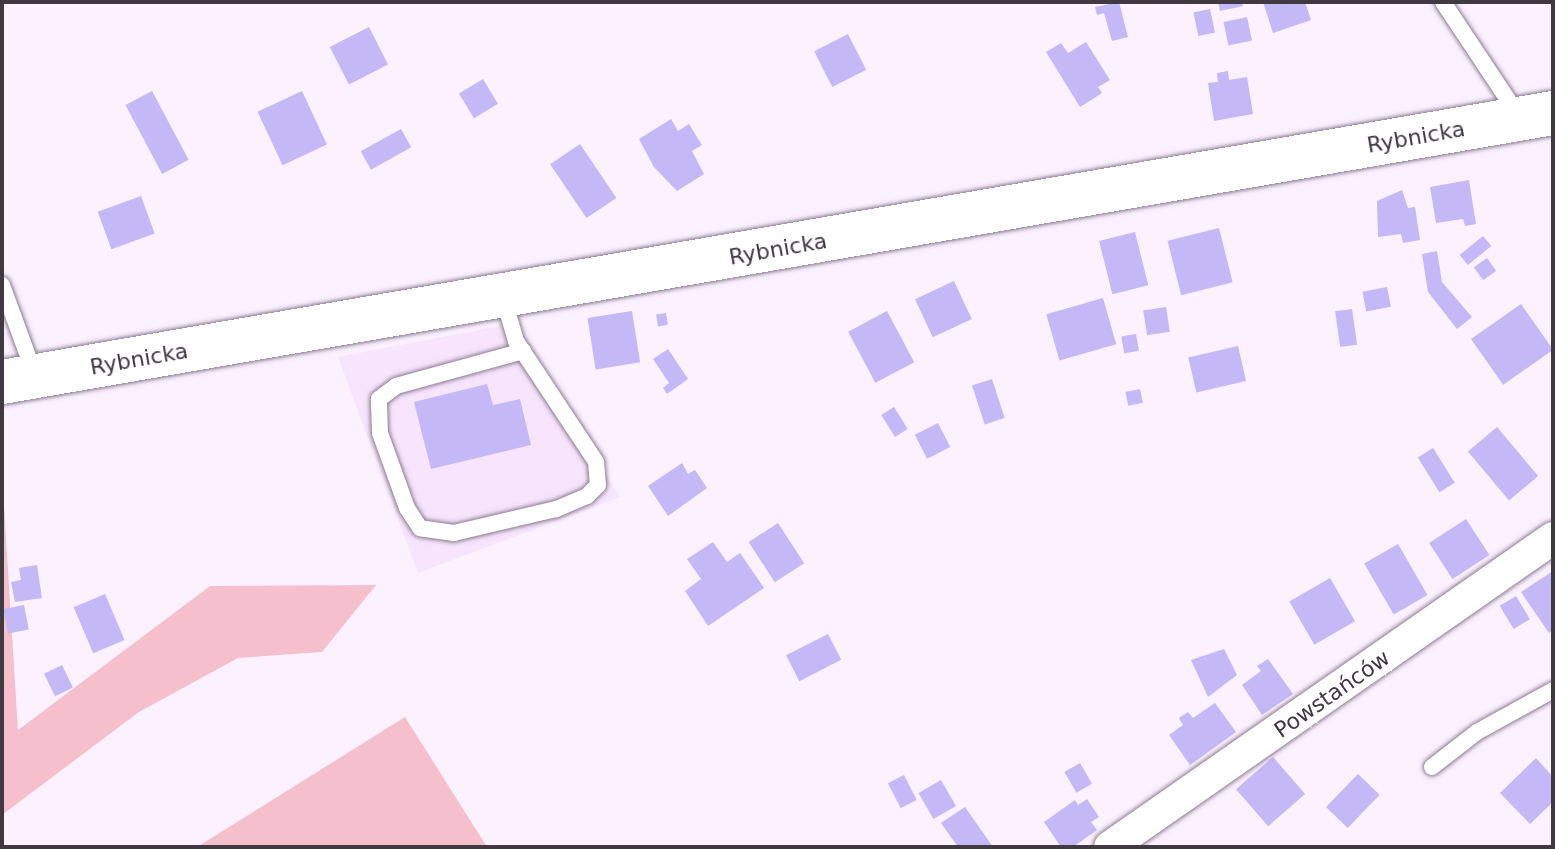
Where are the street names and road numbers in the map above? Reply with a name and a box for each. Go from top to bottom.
street label: Rybnicka [1365,115,1467,159]
street label: Rybnicka [727,227,829,271]
street label: Rybnicka [88,337,190,381]
street label: Powstańców [1269,644,1395,744]

